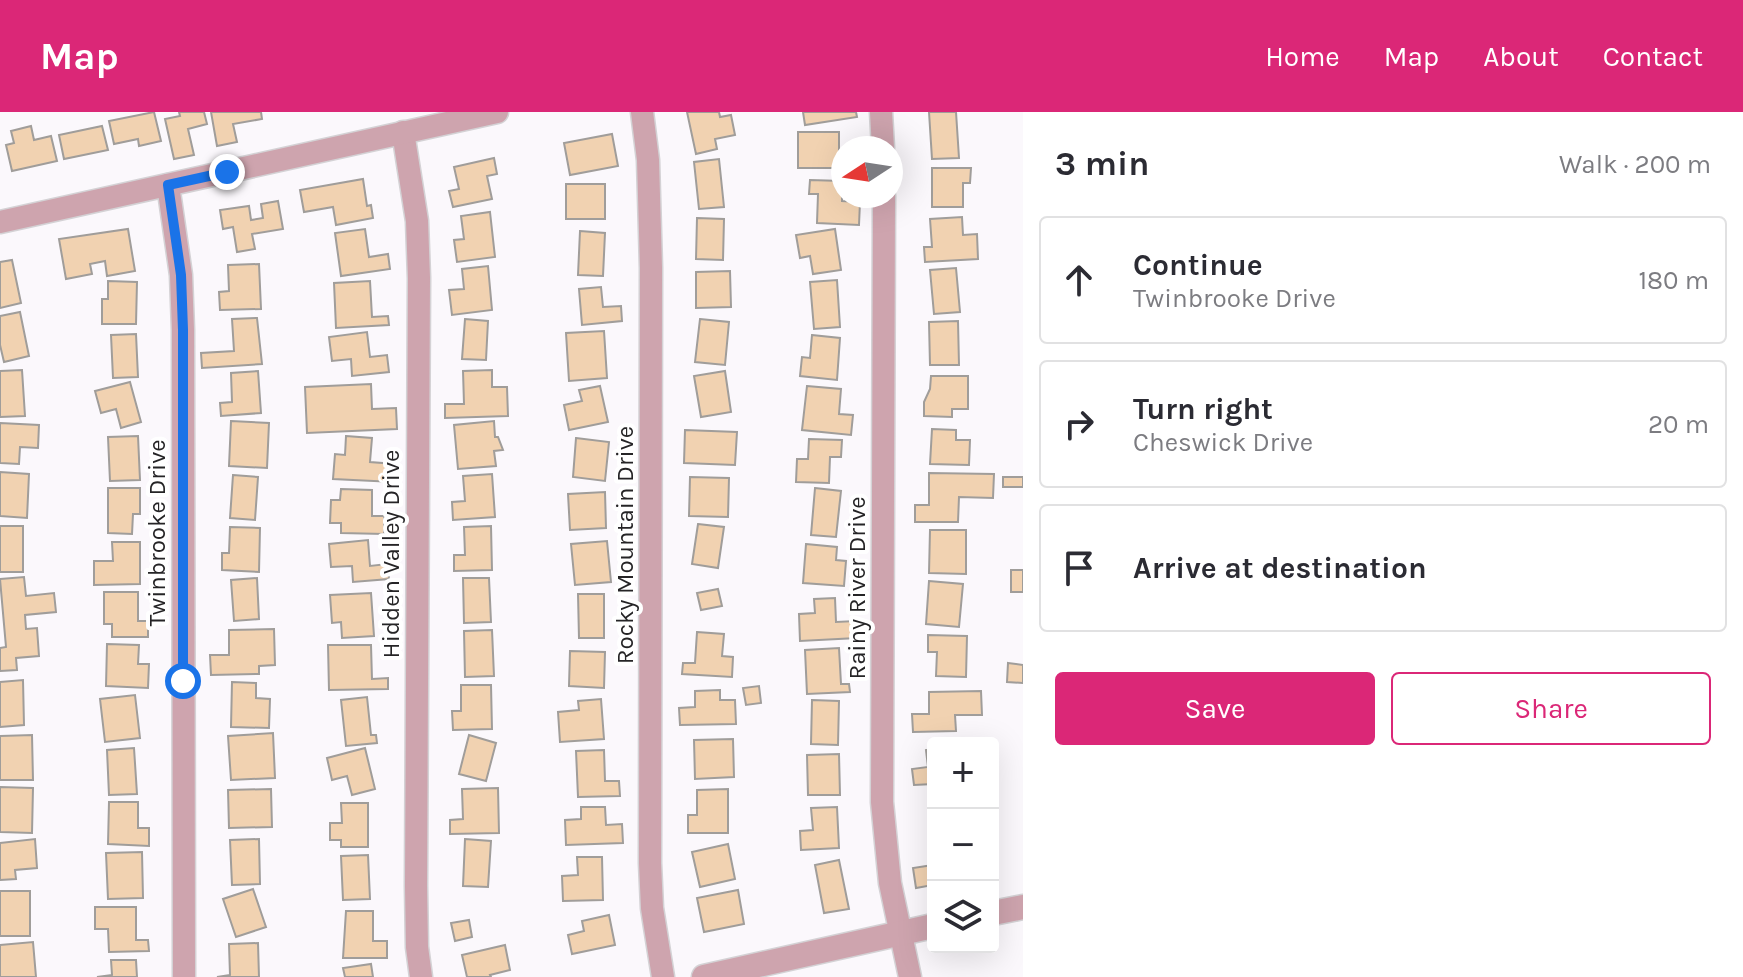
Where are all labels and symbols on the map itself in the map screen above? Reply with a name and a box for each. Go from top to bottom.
north arrow [831,136,903,208]
route end [209,154,245,190]
street label: Rocky Mountain Drive [611,426,639,664]
street label: Twinbrooke Drive [143,439,171,627]
street label: Hidden Valley Drive [377,450,405,658]
street label: Rainy River Drive [843,496,871,680]
route start [165,663,201,699]

